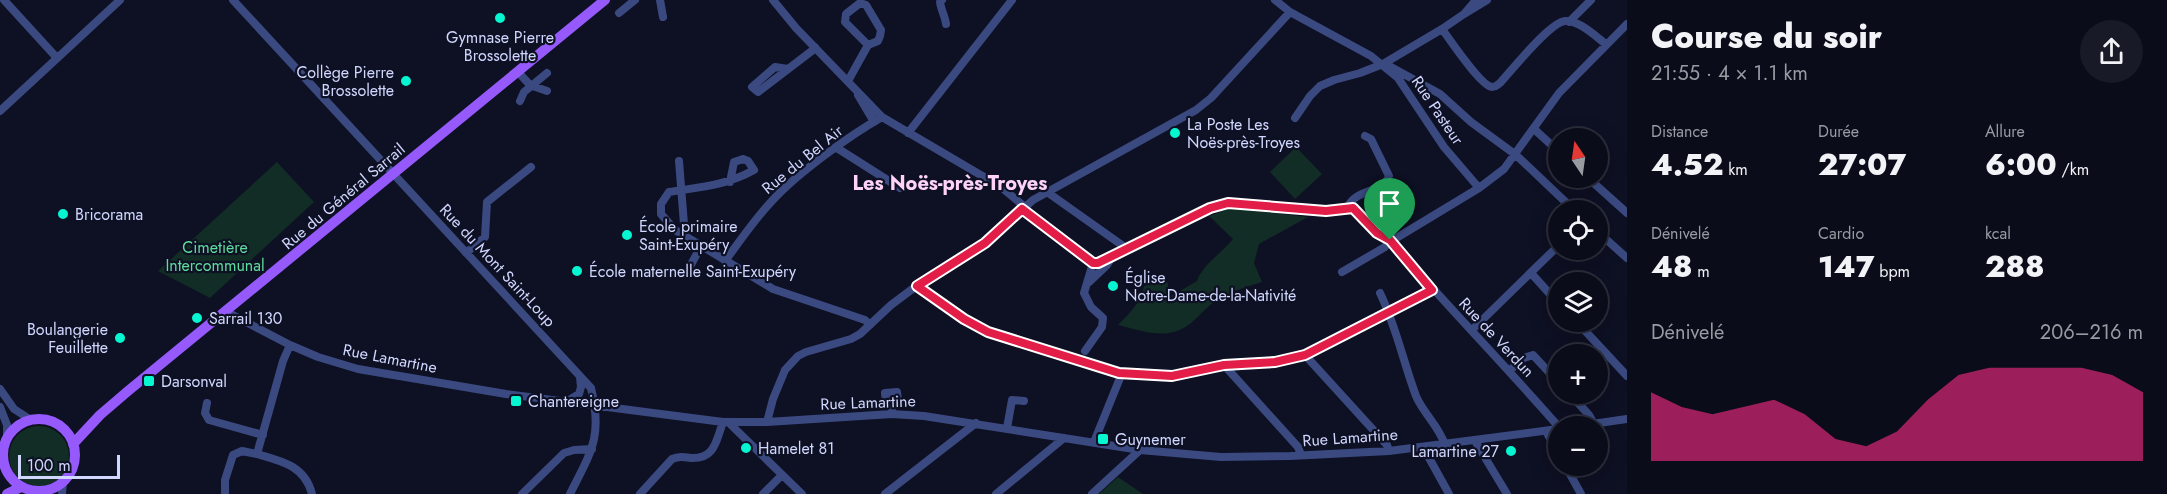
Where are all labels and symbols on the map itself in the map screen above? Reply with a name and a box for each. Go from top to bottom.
marker: Gymnase Pierre Brossolette [493,11,507,25]
place label: Gymnase Pierre Brossolette [446,26,554,67]
place label: Collège Pierre Brossolette [296,61,394,102]
street label: Rue Pasteur [1406,71,1469,150]
marker: Collège Pierre Brossolette [399,74,413,88]
place label: La Poste Les Noës-près-Troyes [1187,113,1300,154]
street label: Rue du Bel Air [757,119,848,199]
marker: La Poste Les Noës-près-Troyes [1168,126,1182,140]
north arrow [1548,128,1608,188]
street label: Rue du Général Sarrail [277,138,410,255]
district label: Les Noës-près-Troyes [853,169,1047,198]
pin [1364,178,1415,240]
street label: Rue du Mont Saint-Loup [434,199,561,332]
place label: Bricorama [75,203,143,226]
marker: Bricorama [56,207,70,221]
place label: École primaire Saint-Exupéry [639,215,738,256]
marker: École primaire Saint-Exupéry [620,228,634,242]
park label: Cimetière Intercommunal [165,236,265,277]
place label: École maternelle Saint-Exupéry [589,260,797,283]
marker: École maternelle Saint-Exupéry [570,264,584,278]
place label: Église Notre-Dame-de-la-Nativité [1125,266,1296,307]
marker: Église Notre-Dame-de-la-Nativité [1106,279,1120,293]
street label: Rue de Verdun [1454,292,1540,382]
place label: Sarrail 130 [209,307,282,330]
marker: Sarrail 130 [190,311,204,325]
place label: Boulangerie Feuillette [27,318,108,359]
marker: Boulangerie Feuillette [113,331,127,345]
street label: Rue Lamartine [341,338,439,379]
place label: Darsonval [161,370,227,393]
marker: Darsonval [142,374,156,388]
street label: Rue Lamartine [820,389,916,416]
place label: Chantereigne [528,390,619,413]
marker: Chantereigne [509,394,523,408]
street label: Rue Lamartine [1302,423,1399,452]
place label: Guynemer [1115,428,1186,451]
marker: Guynemer [1096,432,1110,446]
place label: Hamelet 81 [758,437,834,460]
place label: Lamartine 27 [1411,440,1500,463]
marker: Hamelet 81 [739,441,753,455]
marker: Lamartine 27 [1504,444,1518,458]
scale bar [18,452,120,480]

